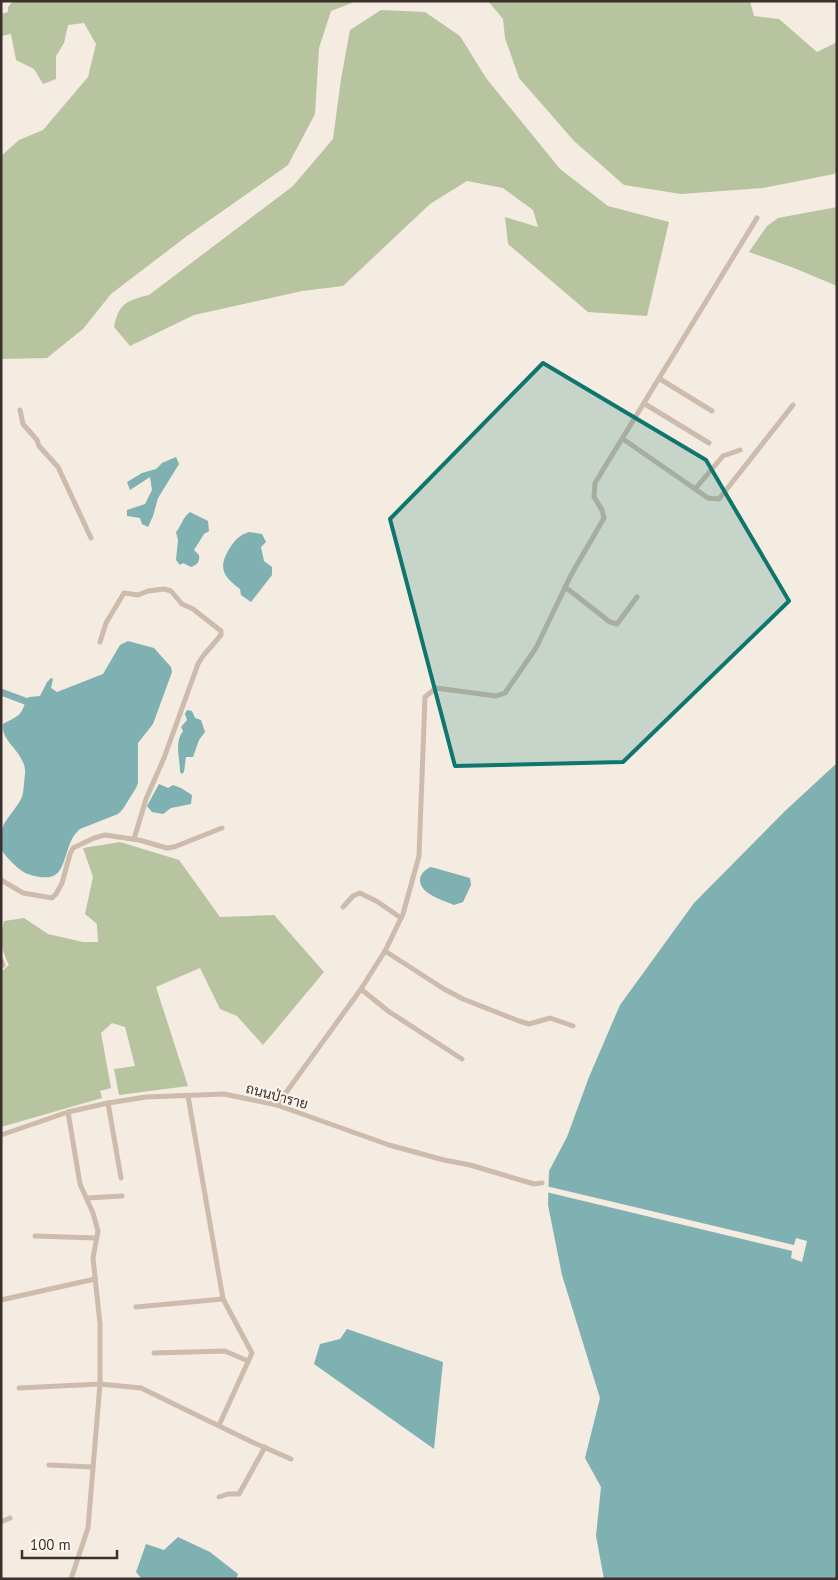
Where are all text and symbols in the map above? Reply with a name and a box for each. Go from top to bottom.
street label: ถนนป่าราย [244,1079,310,1113]
scale bar [22,1528,118,1560]
text: 100 m [30,1535,71,1554]

